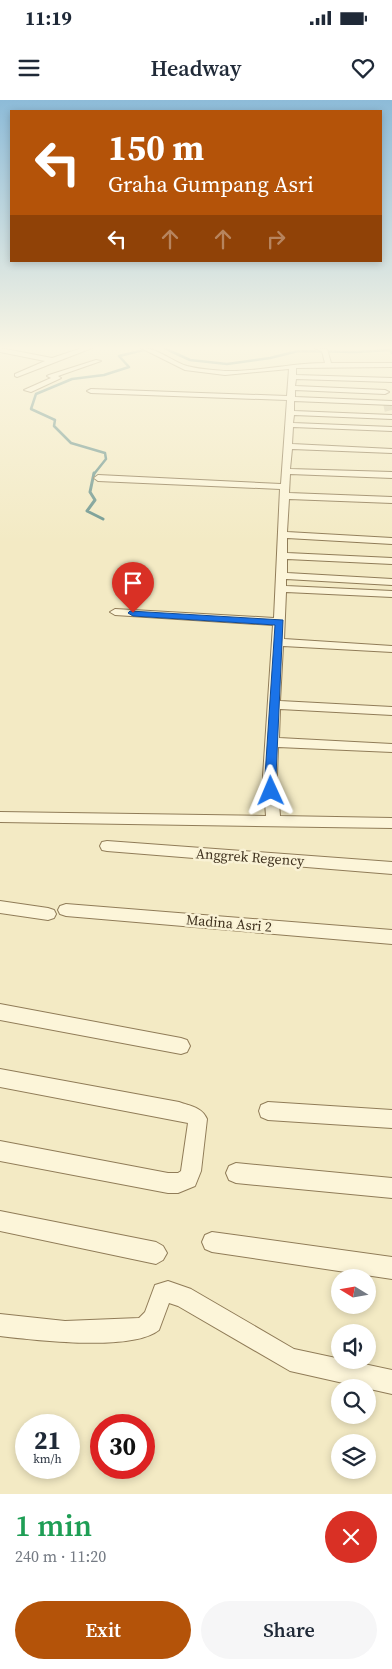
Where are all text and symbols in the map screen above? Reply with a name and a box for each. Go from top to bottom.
text: 11:19 [25,5,72,31]
text: Headway [151,53,241,83]
icon: menu [15,54,43,82]
icon: heart [349,54,377,82]
text: 150 m [108,124,204,172]
icon: left [25,130,90,195]
text: Graha Gumpang Asri [108,169,314,199]
icon: left [103,225,131,253]
icon: ahead [156,225,184,253]
icon: ahead [209,225,237,253]
icon: right [262,225,290,253]
pin [112,562,154,613]
icon: arrive [119,569,147,597]
position arrow [244,764,296,816]
street label: Anggrek Regency [195,843,306,871]
street label: Madina Asri 2 [185,909,273,937]
north arrow [331,1269,376,1314]
map controls [331,1269,376,1479]
button: sound [331,1324,376,1369]
button: search [331,1379,376,1424]
speed limit sign: 30 [90,1414,155,1479]
text: 21 [34,1423,61,1457]
button: layers [331,1434,376,1479]
text: km/h [33,1451,62,1467]
text: 1 min [15,1505,92,1546]
button: close [325,1511,377,1563]
text: 240 m · 11:20 [15,1545,106,1567]
button: Exit [15,1601,191,1659]
button: Share [201,1601,377,1659]

